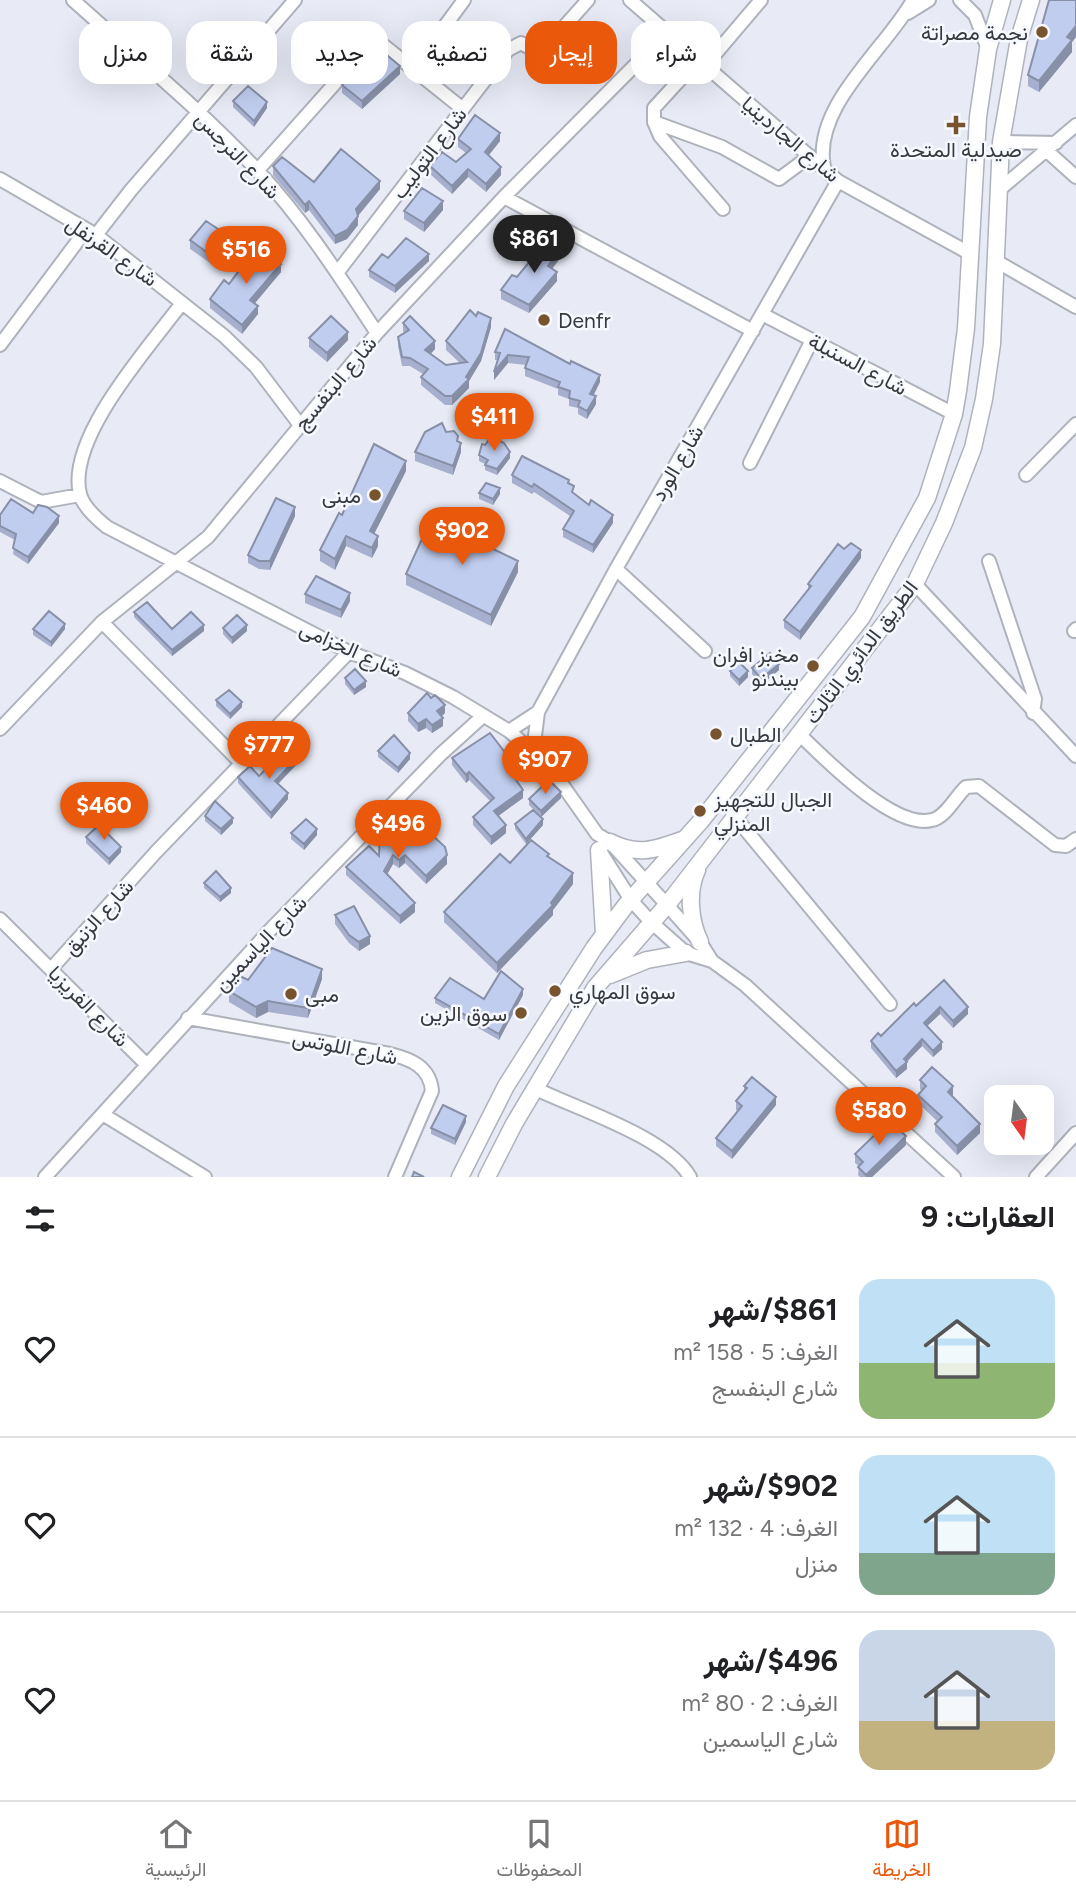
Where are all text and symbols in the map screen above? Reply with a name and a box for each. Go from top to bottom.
place label: نجمة مصراتة [921,20,1028,46]
chip: منزل [79,21,172,84]
chip: شقة [186,21,277,84]
chip: جديد [291,21,388,84]
chip: تصفية [402,21,511,84]
chip: إيجار [525,21,617,84]
chip: شراء [631,21,721,84]
marker: نجمة مصراتة [1034,24,1050,40]
street label: شارع الجاردينيا [736,91,845,189]
street label: شارع التوليب [386,102,473,205]
street label: شارع النرجس [189,106,286,205]
marker: صيدلية المتحدة [948,117,964,133]
place label: صيدلية المتحدة [890,137,1022,162]
street label: شارع القرنفل [60,210,163,293]
pin: $861 [493,216,575,275]
text: $861 [509,224,559,252]
pin: $516 [205,226,287,286]
text: $516 [221,235,271,263]
place label: Denfr [558,308,610,333]
marker: Denfr [536,312,552,328]
street label: شارع السنبلة [804,328,912,402]
street label: شارع البنفسج [288,331,383,436]
pin: $411 [453,393,535,453]
text: $411 [471,402,517,430]
street label: شارع الورد [645,421,710,506]
place label: مبنى [322,483,361,508]
marker: مبنى [367,487,383,503]
pin: $902 [421,508,503,567]
text: $902 [435,516,489,544]
street label: الطريق الدائري الثالث [799,576,927,731]
street label: شارع الخزامى [295,615,406,685]
place label: مخبز افران بيندنو [713,642,799,692]
marker: مخبز افران بيندنو [805,658,821,674]
pin: $777 [228,722,310,781]
place label: الطبال [730,722,781,747]
marker: الطبال [708,726,724,742]
text: $777 [243,730,295,758]
pin: $907 [504,736,586,796]
text: $907 [518,745,572,773]
pin: $460 [63,782,145,842]
place label: الجبال للتجهيز المنزلي [713,787,832,841]
text: $460 [76,791,132,819]
pin: $496 [357,800,439,860]
marker: الجبال للتجهيز المنزلي [692,803,708,819]
text: $496 [371,809,425,837]
street label: شارع الزنبق [58,874,140,961]
street label: شارع الياسمين [208,890,313,998]
street label: شارع الفريزيا [42,960,135,1053]
place label: سوق المهاري [569,979,676,1009]
place label: مبى [305,982,339,1007]
marker: سوق المهاري [547,983,563,999]
marker: مبى [283,986,299,1002]
place label: سوق الزين [420,1001,507,1027]
marker: سوق الزين [513,1005,529,1021]
street label: شارع اللوتس [290,1025,400,1071]
north arrow [984,1085,1054,1155]
map controls [984,1085,1054,1155]
pin: $580 [838,1088,920,1147]
text: $580 [851,1096,907,1124]
text: العقارات: 9 [921,1198,1055,1235]
icon: filters [21,1200,59,1238]
text: $861/شهر [709,1291,838,1328]
icon: home [915,1307,999,1391]
icon: heart [21,1330,59,1368]
text: الغرف: 5 · 158 m² [673,1338,838,1366]
text: شارع البنفسج [712,1374,838,1402]
text: $902/شهر [703,1467,838,1504]
icon: home [915,1483,999,1567]
icon: heart [21,1506,59,1544]
text: الغرف: 4 · 132 m² [674,1514,838,1542]
text: منزل [795,1550,838,1578]
text: $496/شهر [704,1642,838,1679]
icon: home [915,1658,999,1742]
icon: heart [21,1681,59,1719]
text: الغرف: 2 · 80 m² [682,1689,838,1717]
text: شارع الياسمين [703,1725,838,1753]
tab: الرئيسية [145,1815,206,1886]
tab: المحفوظات [497,1815,582,1886]
tab: الخريطة [872,1815,931,1886]

